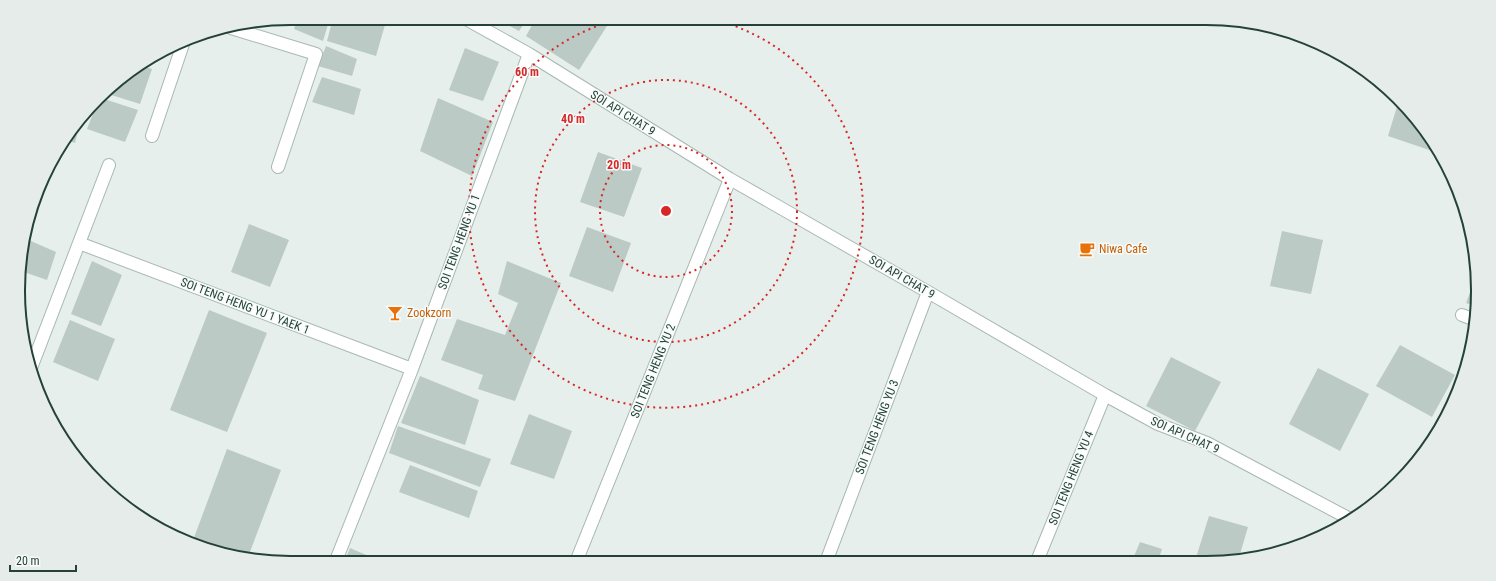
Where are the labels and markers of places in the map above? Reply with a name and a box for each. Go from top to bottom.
centre of rings [659,204,673,218]
cafe icon: Niwa Cafe [1078,240,1096,258]
place label: Niwa Cafe [1099,242,1148,256]
bar icon: Zookzorn [386,304,404,322]
place label: Zookzorn [407,306,451,320]

